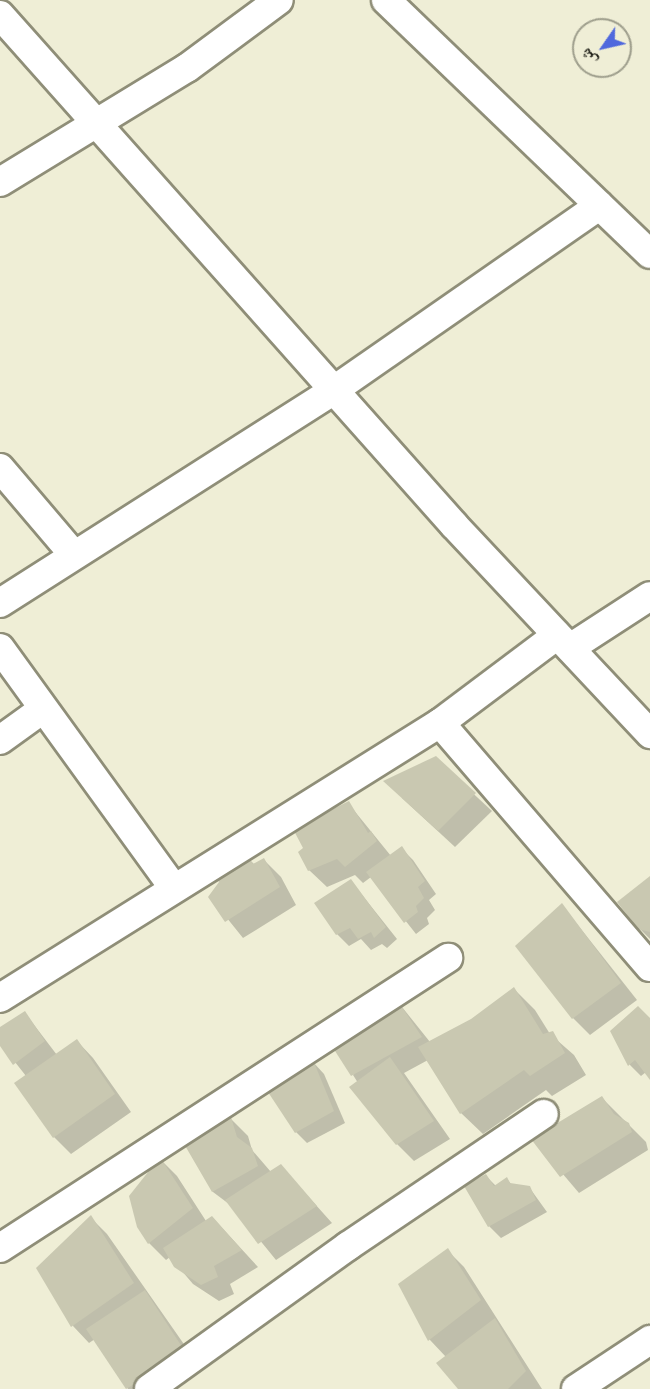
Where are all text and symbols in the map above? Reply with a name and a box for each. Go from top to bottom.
north arrow [572,18,632,78]
text: ش [576,45,601,70]

